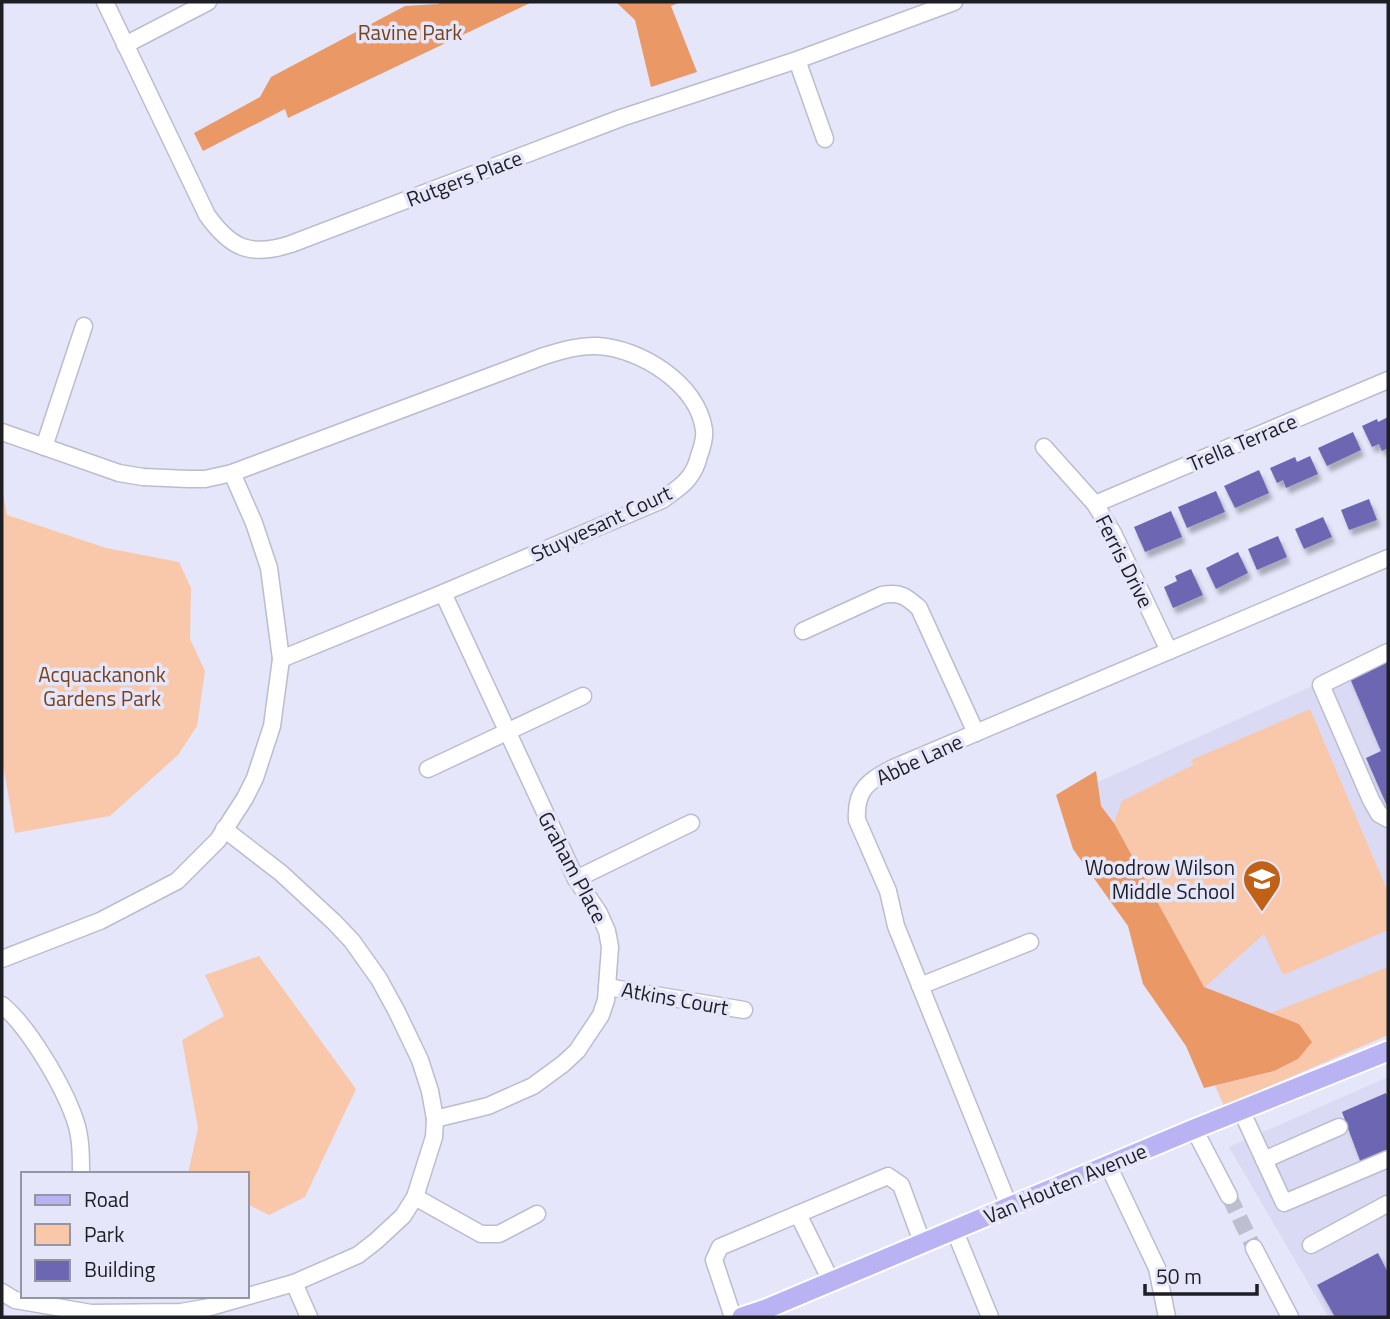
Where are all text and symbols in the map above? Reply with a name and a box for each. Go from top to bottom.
park label: Ravine Park [358,16,462,48]
street label: Rutgers Place [401,141,527,215]
street label: Trella Terrace [1182,405,1302,479]
street label: Stuyvesant Court [525,476,677,570]
street label: Ferris Drive [1088,509,1162,613]
park label: Acquackanonk Gardens Park [38,658,166,714]
street label: Abbe Lane [870,725,968,793]
street label: Graham Place [530,806,616,928]
place label: Woodrow Wilson Middle School [1085,851,1235,907]
school or university icon: Woodrow Wilson Middle School [1241,858,1283,913]
street label: Atkins Court [619,973,732,1023]
street label: Van Houten Avenue [979,1134,1151,1232]
legend [21,1172,248,1298]
text: Road [84,1183,129,1215]
text: Park [84,1218,124,1250]
scale bar [1145,1252,1257,1296]
text: Building [84,1253,156,1285]
text: 50 m [1156,1260,1202,1292]

